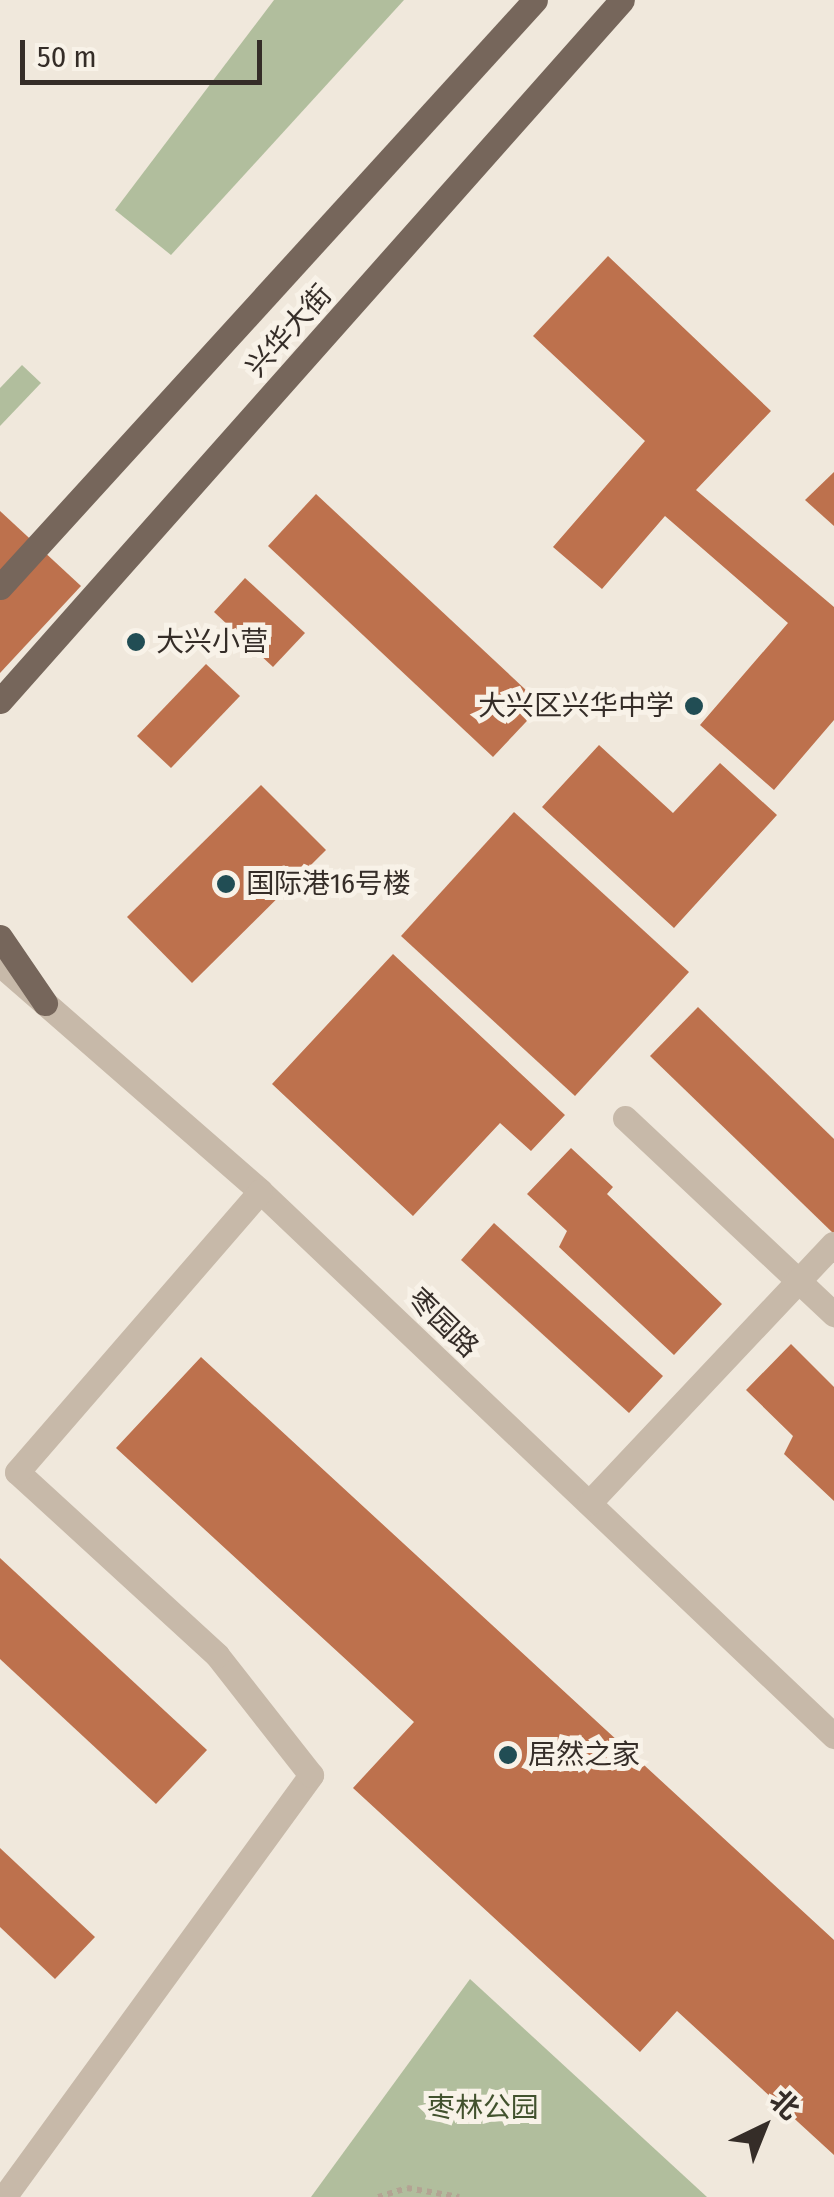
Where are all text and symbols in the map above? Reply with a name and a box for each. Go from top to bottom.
scale bar [25,20,268,82]
text: 50 m [37,39,97,75]
street label: 兴华大街 [239,278,339,384]
place label: 大兴小营 [156,625,268,659]
marker: 大兴小营 [125,631,147,653]
place label: 大兴区兴华中学 [478,689,674,723]
marker: 大兴区兴华中学 [683,695,705,717]
place label: 国际港16号楼 [246,867,411,901]
marker: 国际港16号楼 [215,873,237,895]
street label: 枣园路 [401,1282,485,1364]
place label: 居然之家 [528,1738,640,1772]
marker: 居然之家 [497,1744,519,1766]
north arrow [714,2077,814,2177]
text: 北 [763,2083,806,2126]
park label: 枣林公园 [427,2091,539,2125]

